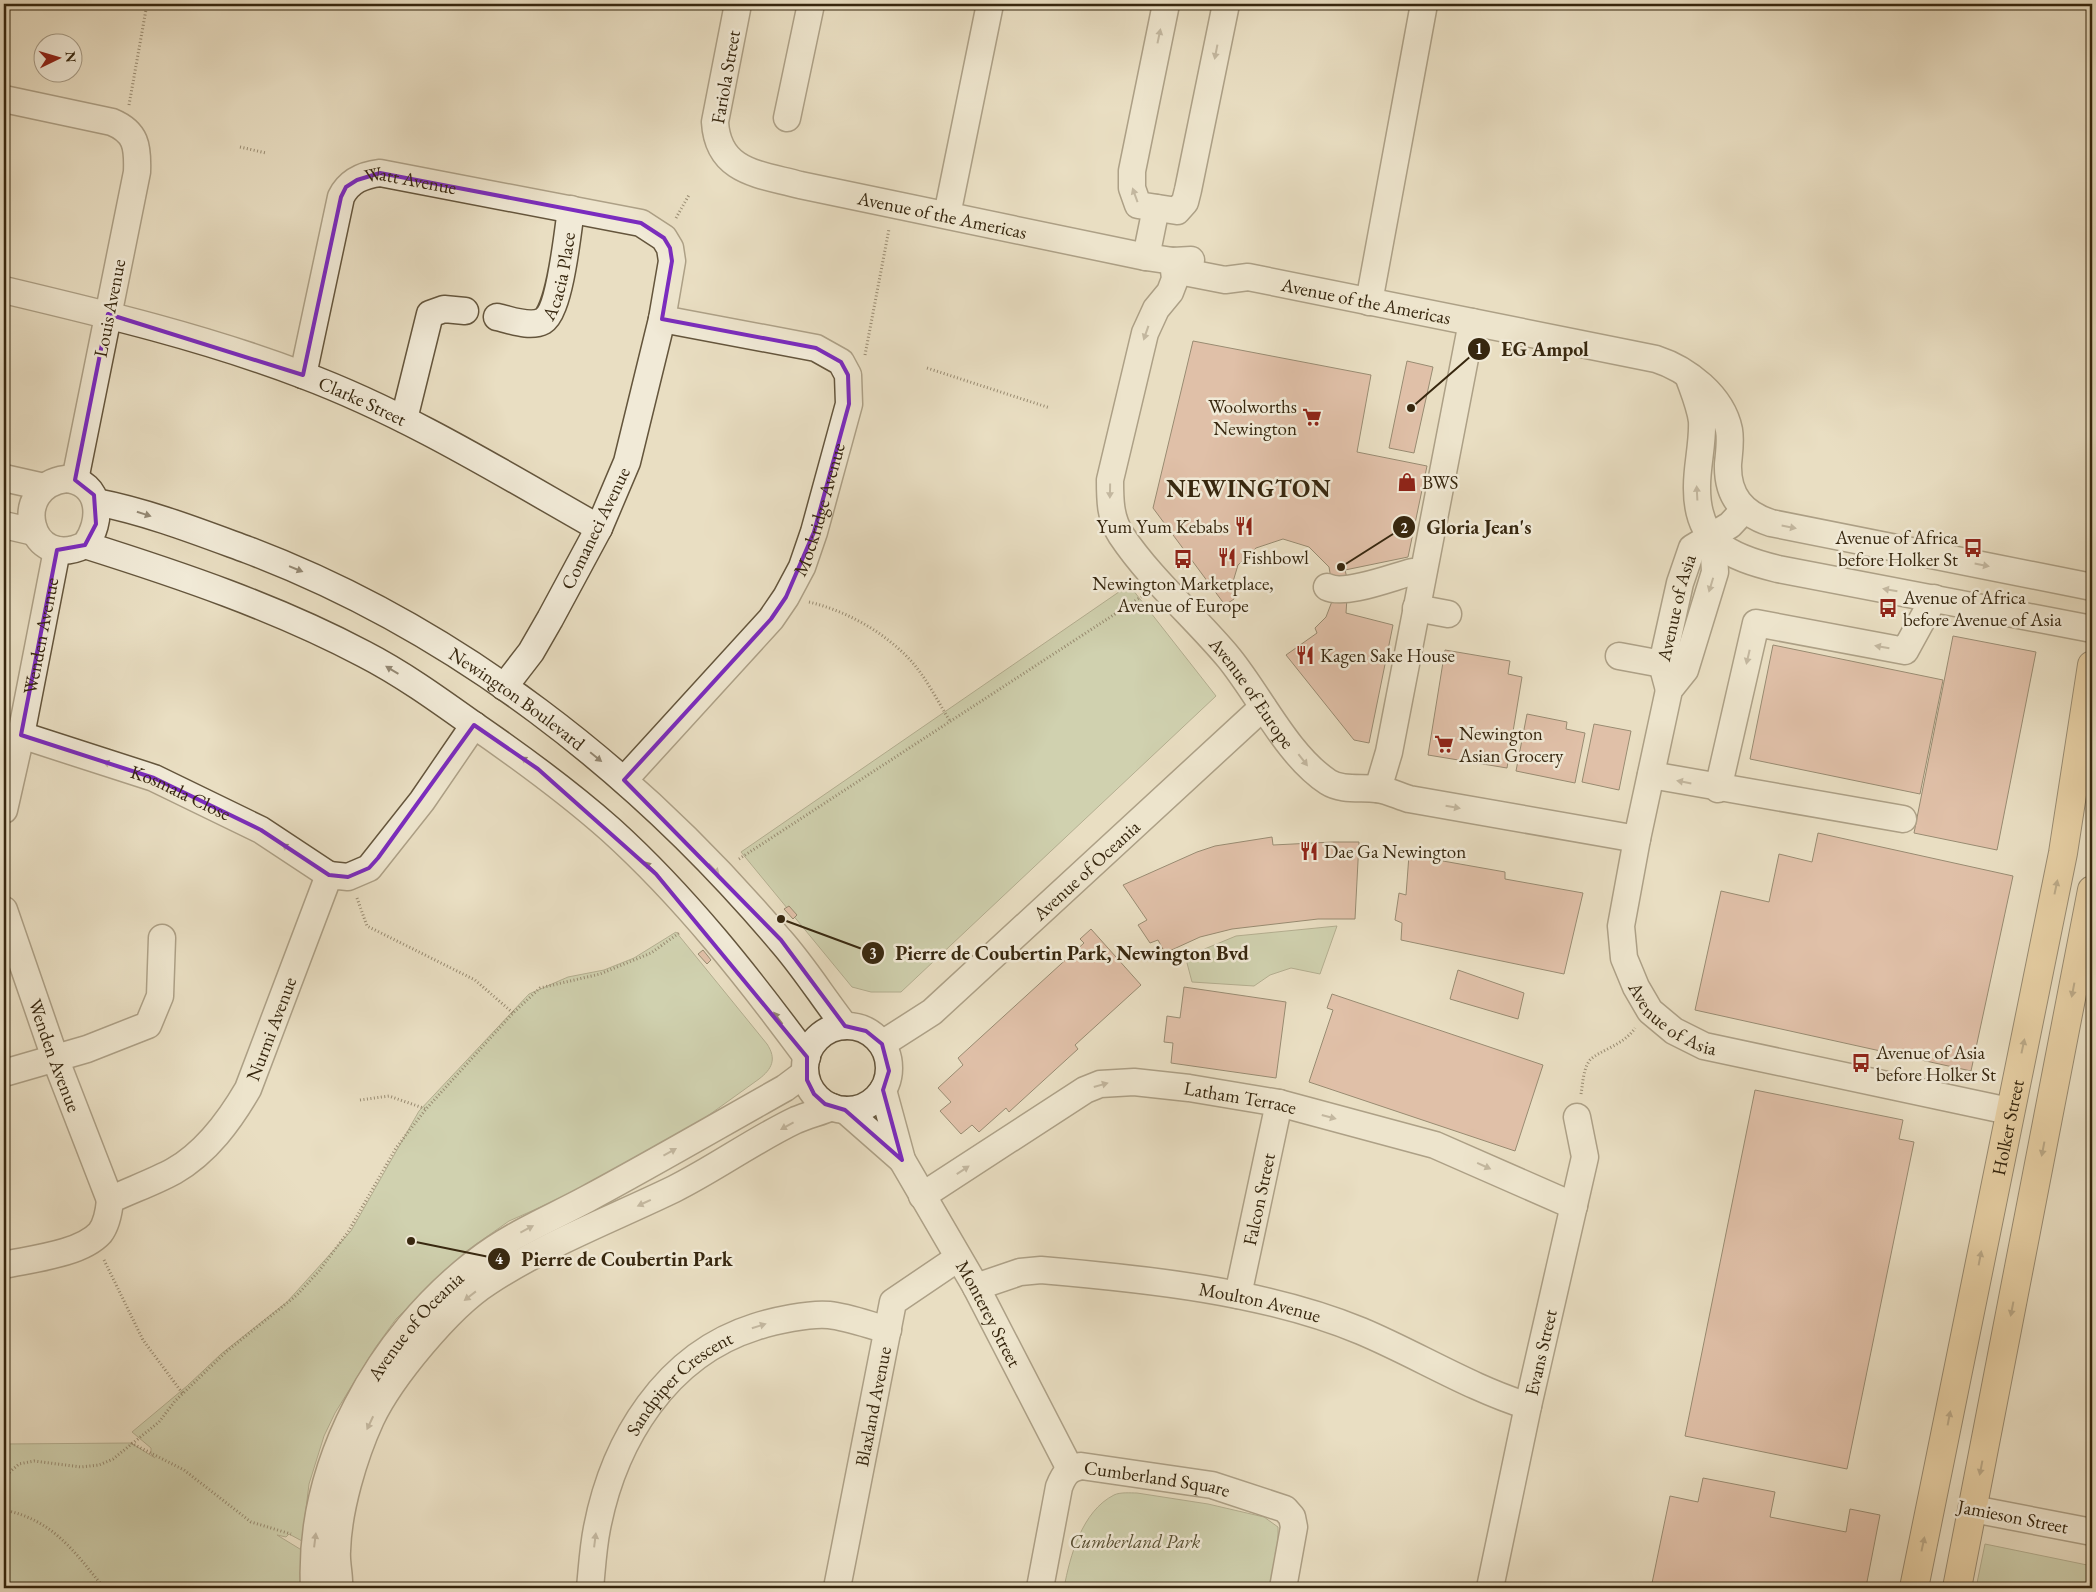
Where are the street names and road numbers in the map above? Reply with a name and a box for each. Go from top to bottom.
street label: Fariola Street [705,28,746,126]
street label: Watt Avenue [362,160,459,200]
street label: Avenue of the Americas [854,185,1029,245]
street label: Acacia Place [536,231,581,326]
street label: Louis Avenue [88,257,131,359]
street label: Avenue of the Americas [1278,272,1453,330]
street label: Clarke Street [315,370,411,432]
street label: Mockridge Avenue [787,440,851,581]
street label: Comaneci Avenue [555,463,636,594]
street label: Avenue of Asia [1651,551,1702,664]
street label: Wenden Avenue [17,575,64,696]
street label: Avenue of Europe [1203,631,1300,754]
street label: Newington Boulevard [444,641,591,756]
street label: Kosmala Close [127,759,235,826]
street label: Avenue of Oceania [1027,814,1146,927]
street label: Nurmi Avenue [240,973,302,1084]
street label: Avenue of Asia [1622,977,1719,1061]
street label: Wenden Avenue [23,996,87,1116]
street label: Latham Terrace [1182,1075,1299,1120]
street label: Holker Street [1986,1077,2030,1178]
street label: Falcon Street [1237,1151,1281,1248]
street label: Monterey Street [950,1256,1027,1371]
street label: Avenue of Oceania [361,1265,469,1386]
street label: Moulton Avenue [1197,1276,1324,1329]
street label: Evans Street [1519,1307,1563,1398]
street label: Sandpiper Crescent [620,1325,737,1440]
street label: Blaxland Avenue [849,1344,897,1469]
street label: Cumberland Square [1082,1455,1233,1503]
street label: Jamieson Street [1954,1493,2070,1539]

